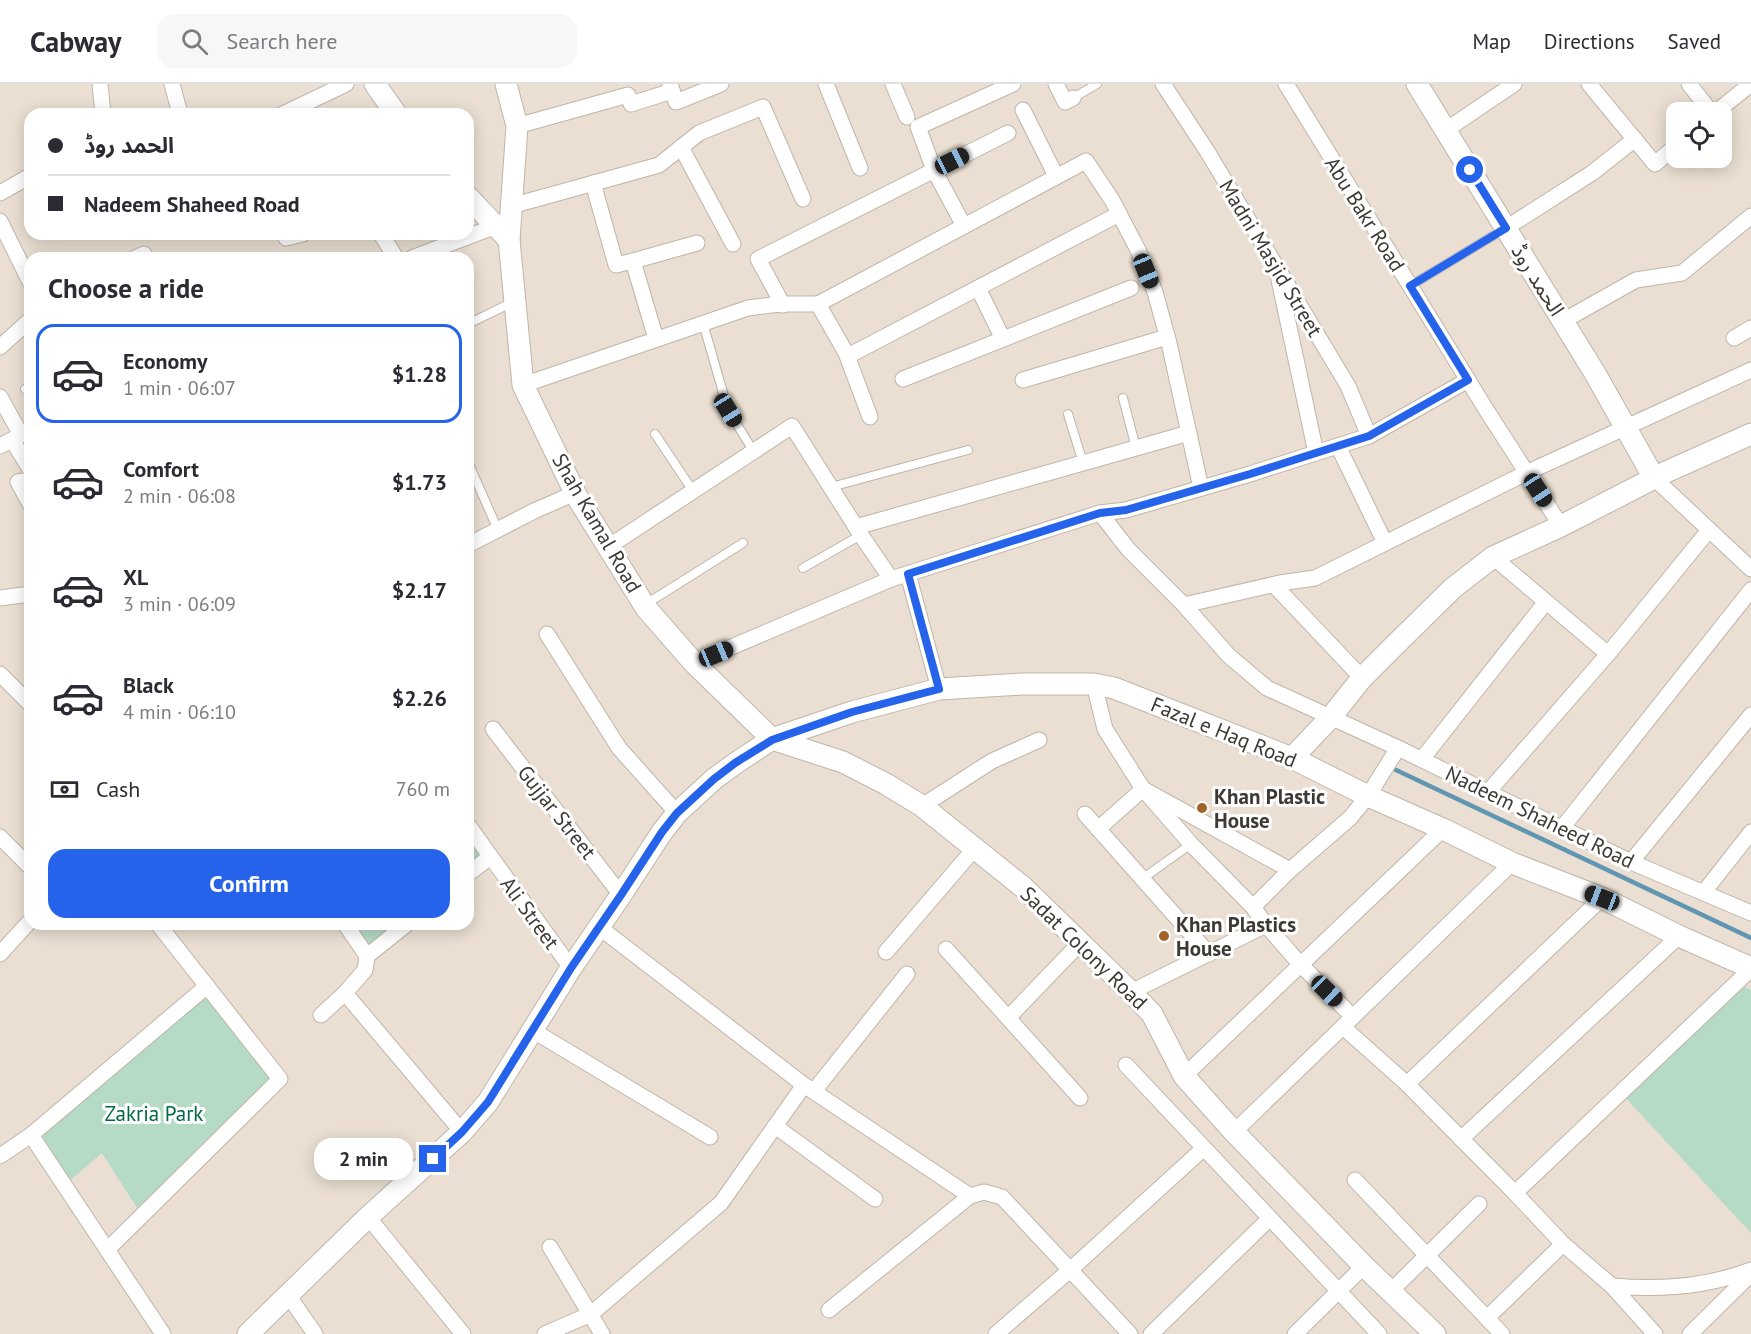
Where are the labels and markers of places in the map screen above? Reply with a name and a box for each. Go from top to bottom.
place label: Khan Plastic House [1214,783,1325,834]
marker: Khan Plastic House [1195,801,1209,815]
place label: Khan Plastics House [1176,911,1296,962]
marker: Khan Plastics House [1157,929,1171,943]

